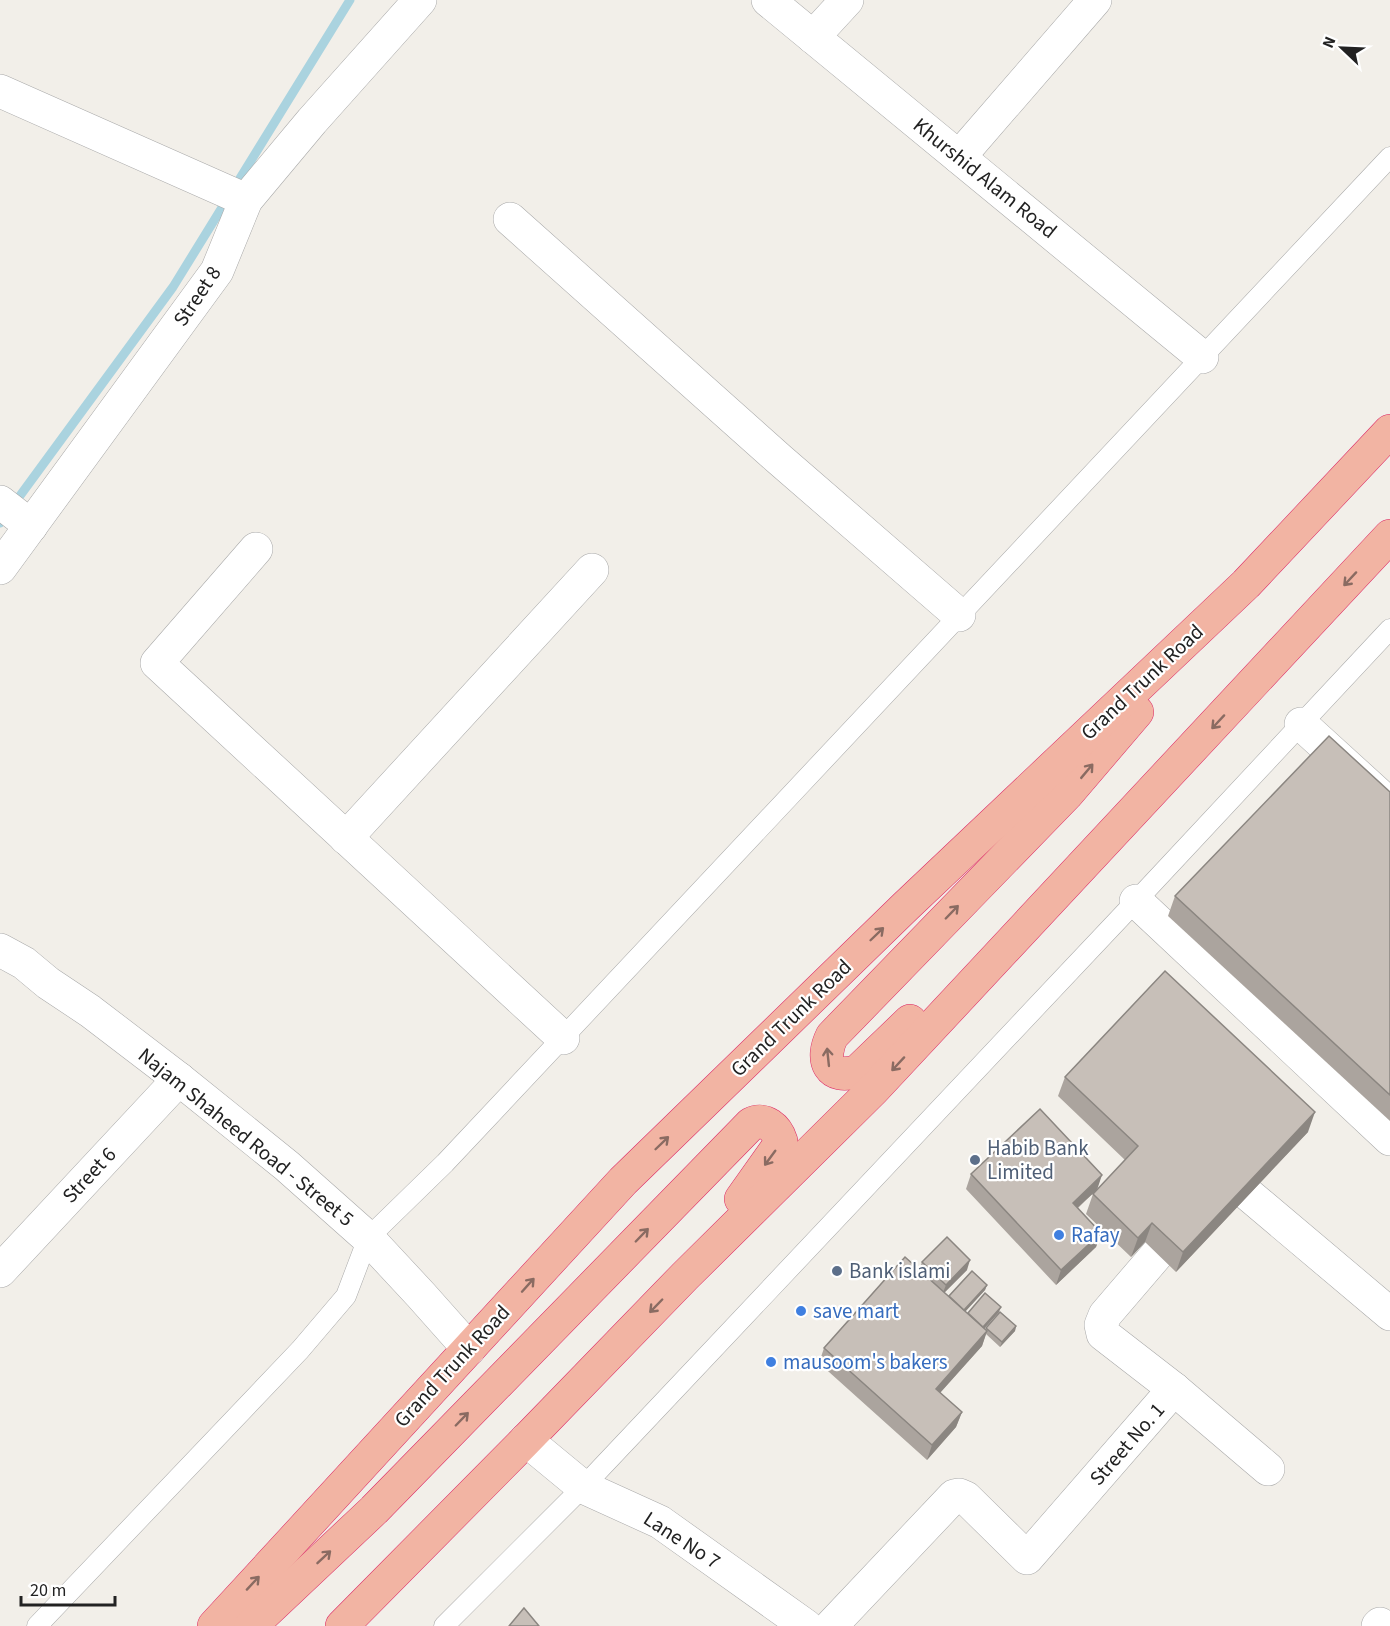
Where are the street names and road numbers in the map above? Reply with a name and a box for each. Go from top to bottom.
street label: Khurshid Alam Road [907,110,1063,246]
street label: Street 8 [166,260,228,332]
street label: Grand Trunk Road [1074,617,1210,747]
street label: Grand Trunk Road [724,952,858,1084]
street label: Najam Shaheed Road - Street 5 [132,1040,360,1234]
street label: Street 6 [55,1140,123,1210]
street label: Grand Trunk Road [387,1298,517,1434]
street label: Street No. 1 [1082,1396,1172,1492]
street label: Lane No 7 [638,1504,726,1576]

